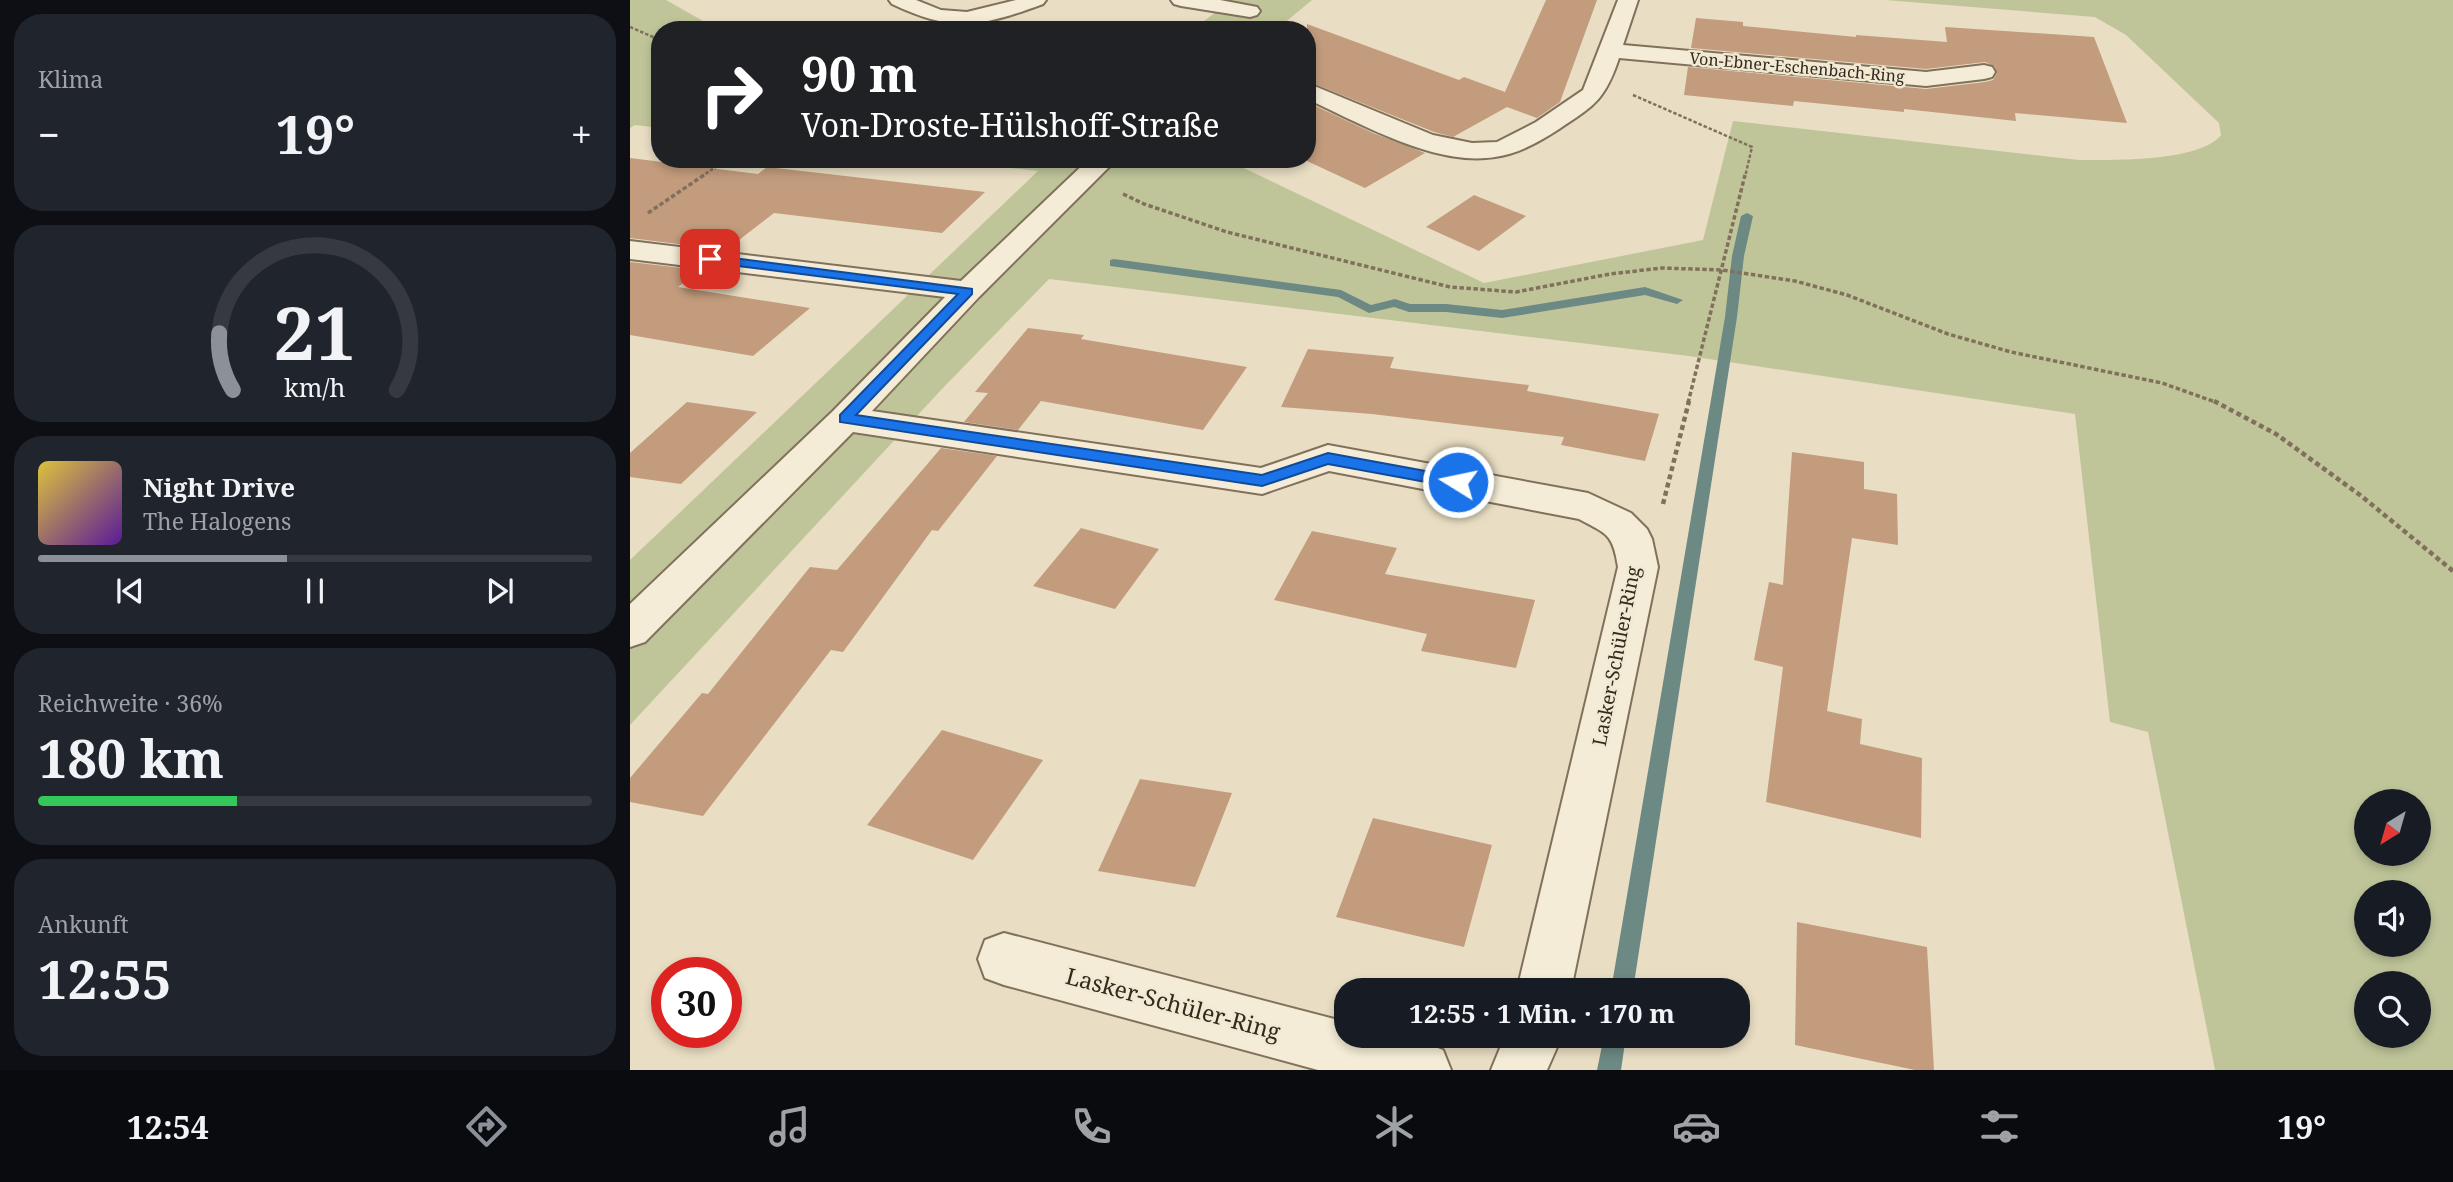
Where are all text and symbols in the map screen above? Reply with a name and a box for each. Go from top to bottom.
text: 90 m [801,40,917,106]
street label: Von-Ebner-Eschenbach-Ring [1688,47,1906,87]
icon: right [686,49,777,140]
text: Klima [38,63,103,95]
text: 19° [276,98,355,169]
text: Von-Droste-Hülshoff-Straße [801,103,1220,146]
text: − [38,108,60,160]
text: + [571,108,592,160]
pin [680,229,740,289]
icon: arrive [691,240,729,278]
text: 21 [274,282,356,381]
text: km/h [284,370,346,404]
position arrow [1421,445,1495,519]
text: Night Drive [143,469,295,505]
text: The Halogens [143,505,291,537]
street label: Lasker-Schüler-Ring [1586,564,1646,748]
icon: previous [111,572,149,610]
icon: pause [296,572,334,610]
icon: next [481,572,519,610]
text: Reichweite · 36% [38,687,223,719]
text: 180 km [38,722,224,793]
north arrow [2354,789,2431,866]
map controls [2354,789,2431,1048]
button: sound [2354,880,2431,957]
text: Ankunft [38,908,129,940]
text: 12:55 [38,943,171,1014]
speed limit sign: 30 [651,957,742,1048]
street label: Lasker-Schüler-Ring [1062,959,1285,1047]
button: search [2354,971,2431,1048]
text: 12:55 · 1 Min. · 170 m [1409,995,1675,1031]
icon: directions [462,1102,511,1151]
icon: music [765,1102,814,1151]
icon: phone [1067,1102,1116,1151]
icon: climate [1370,1102,1419,1151]
icon: car [1672,1102,1721,1151]
icon: filters [1975,1102,2024,1151]
text: 12:54 [127,1105,209,1148]
text: 19° [2277,1105,2326,1148]

